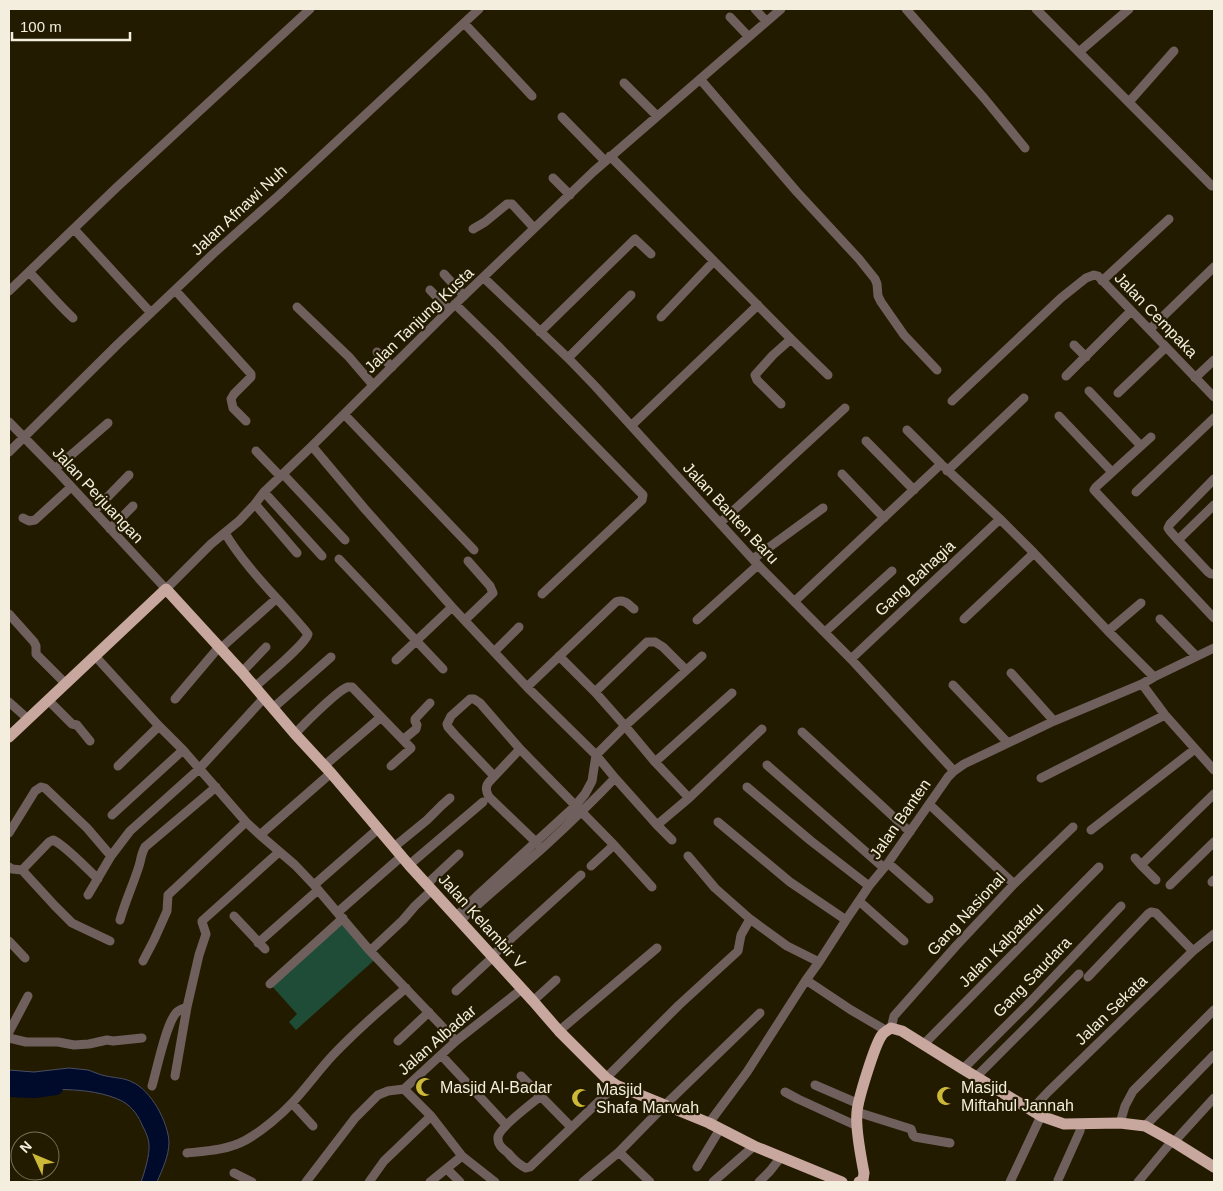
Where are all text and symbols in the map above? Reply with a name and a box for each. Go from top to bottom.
scale bar [12,10,130,42]
text: 100 m [20,18,62,35]
street label: Jalan Afnawi Nuh [188,162,290,258]
street label: Jalan Tanjung Kusta [361,264,477,376]
street label: Jalan Cempaka [1111,269,1201,361]
street label: Jalan Perjuangan [49,444,147,546]
street label: Jalan Banten Baru [680,459,782,567]
street label: Gang Bahagia [872,537,958,619]
street label: Jalan Banten [866,776,934,862]
street label: Gang Nasional [924,869,1008,959]
street label: Jalan Kelambir V [435,870,529,972]
street label: Jalan Kalpataru [956,900,1046,990]
street label: Gang Saudara [990,934,1074,1020]
street label: Jalan Sekata [1072,972,1150,1048]
street label: Jalan Albadar [395,1001,480,1078]
mosque icon: Masjid Al-Badar [414,1076,436,1098]
place label: Masjid Al-Badar [440,1079,553,1096]
place label: Masjid Miftahul Jannah [961,1079,1074,1114]
place label: Masjid Shafa Marwah [596,1081,699,1116]
mosque icon: Masjid Miftahul Jannah [935,1085,957,1107]
mosque icon: Masjid Shafa Marwah [570,1087,592,1109]
north arrow [10,1131,60,1181]
text: N [16,1138,35,1156]

